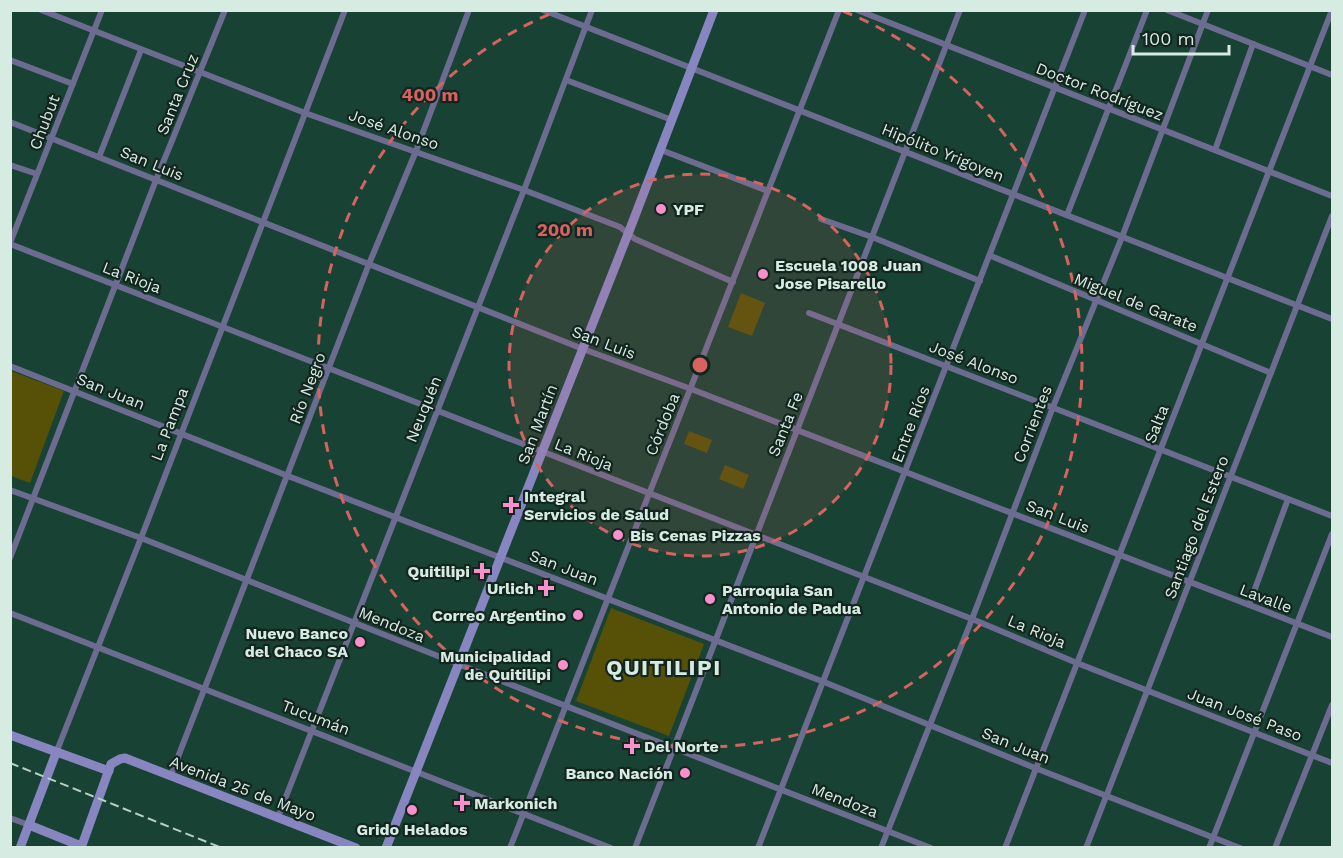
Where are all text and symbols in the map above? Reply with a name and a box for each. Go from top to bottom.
scale bar [1133,18,1229,56]
text: 100 m [1142,28,1195,49]
street label: Santa Cruz [153,51,202,137]
street label: Doctor Rodríguez [1033,58,1166,125]
text: 400 m [402,84,458,105]
street label: Chubut [25,92,64,152]
street label: José Alonso [346,105,441,154]
street label: Hipólito Yrigoyen [879,119,1007,186]
street label: San Luis [117,142,186,185]
place label: YPF [673,200,704,219]
marker: YPF [654,202,668,216]
text: 200 m [537,219,593,240]
place label: Escuela 1008 Juan Jose Pisarello [775,256,922,293]
street label: La Rioja [100,258,164,297]
marker: Escuela 1008 Juan Jose Pisarello [756,267,770,281]
street label: Miguel de Garate [1071,269,1200,336]
street label: San Luis [569,322,638,363]
street label: José Alonso [927,337,1021,388]
street label: Río Negro [285,350,330,427]
centre of rings [690,355,710,375]
street label: San Juan [74,369,148,414]
street label: Neuquén [402,373,445,445]
street label: San Martín [514,382,561,467]
street label: Entre Ríos [887,383,934,465]
street label: Corrientes [1009,383,1056,466]
street label: La Pampa [147,385,192,463]
street label: Santa Fe [764,389,807,459]
street label: Córdoba [641,390,684,458]
street label: Salta [1140,402,1173,446]
street label: La Rioja [552,434,616,475]
street label: Santiago del Estero [1160,453,1233,602]
place label: Integral Servicios de Salud [524,487,669,524]
marker: Integral Servicios de Salud [502,496,520,514]
street label: San Luis [1023,496,1092,537]
place label: Bis Cenas Pizzas [630,526,761,545]
marker: Bis Cenas Pizzas [611,528,625,542]
street label: San Juan [527,546,601,589]
place label: Quitilipi [407,562,470,581]
marker: Quitilipi [475,564,489,578]
place label: Urlich [487,579,534,598]
street label: Lavalle [1237,580,1295,617]
marker: Urlich [539,581,553,595]
place label: Parroquia San Antonio de Padua [722,581,862,618]
marker: Parroquia San Antonio de Padua [703,592,717,606]
street label: Mendoza [356,603,428,646]
place label: Correo Argentino [432,606,566,625]
marker: Correo Argentino [571,608,585,622]
street label: La Rioja [1005,611,1069,652]
place label: Nuevo Banco del Chaco SA [245,624,348,661]
marker: Nuevo Banco del Chaco SA [353,635,367,649]
place label: Municipalidad de Quitilipi [440,647,551,684]
district label: QUITILIPI [606,655,722,680]
marker: Municipalidad de Quitilipi [556,658,570,672]
street label: Juan José Paso [1185,684,1305,745]
street label: Tucumán [279,696,353,739]
street label: San Juan [979,723,1053,768]
place label: Del Norte [644,737,719,756]
marker: Del Norte [625,739,639,753]
street label: Avenida 25 de Mayo [167,752,318,825]
place label: Banco Nación [565,764,673,783]
marker: Banco Nación [678,766,692,780]
street label: Mendoza [809,779,881,822]
place label: Markonich [474,794,557,813]
marker: Markonich [455,796,469,810]
marker: Grido Helados [405,803,419,817]
place label: Grido Helados [356,820,468,839]

